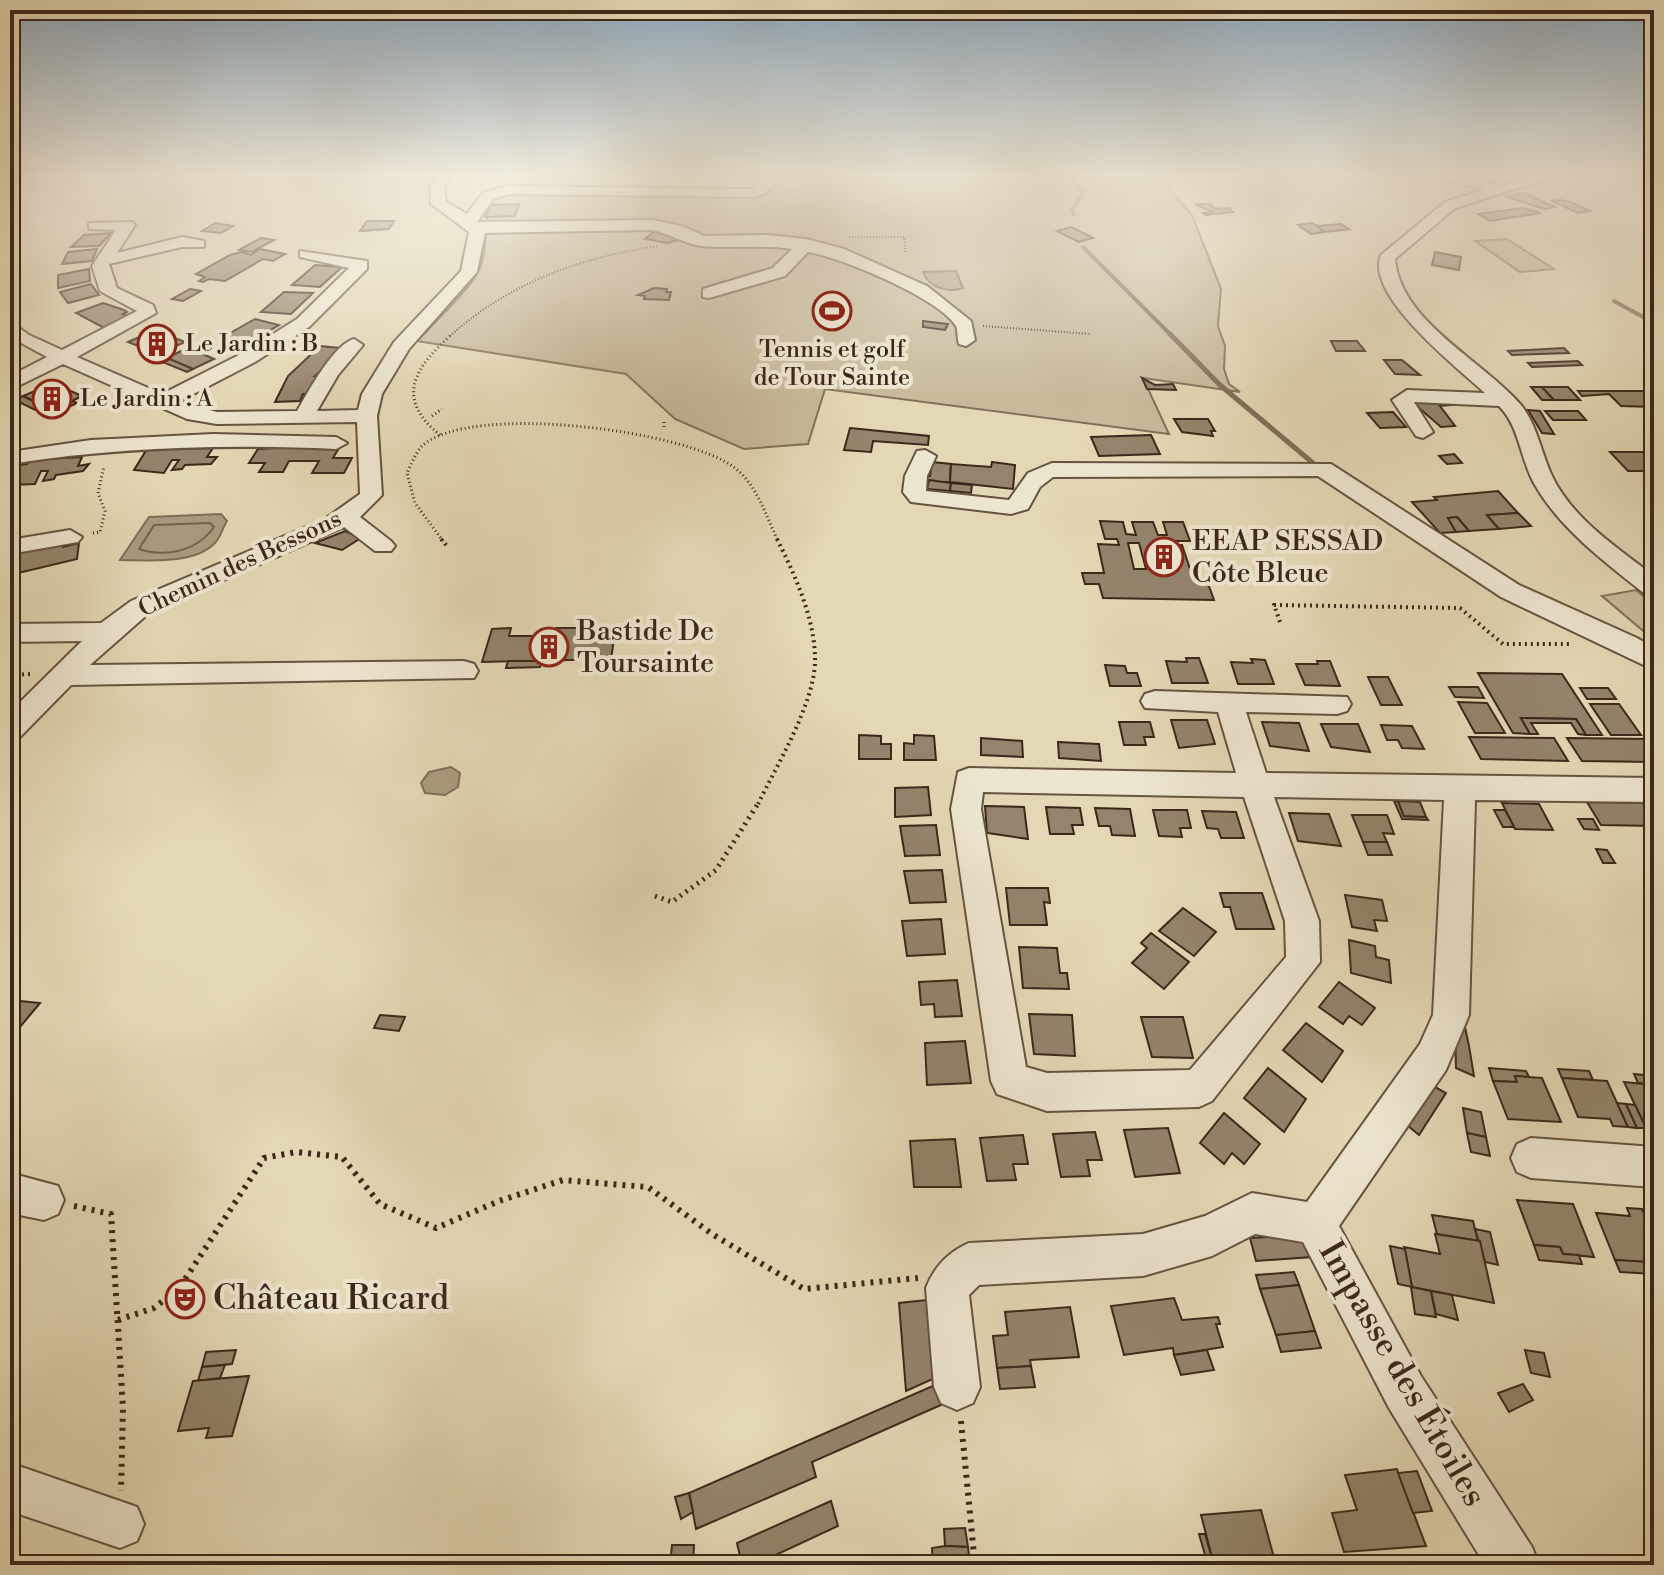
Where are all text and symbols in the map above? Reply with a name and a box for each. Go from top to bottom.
sports icon: Tennis et golf de Tour Sainte [811,290,853,332]
building icon: Le Jardin : B [136,323,178,365]
place label: Le Jardin : B [185,329,319,359]
place label: Tennis et golf de Tour Sainte [754,335,910,393]
building icon: Le Jardin : A [31,378,73,420]
place label: Le Jardin : A [80,384,214,414]
street label: Chemin des Bessons [134,504,346,624]
place label: EEAP SESSAD Côte Bleue [1192,524,1383,591]
building icon: EEAP SESSAD Côte Bleue [1143,536,1185,578]
place label: Bastide De Toursainte [576,614,714,681]
building icon: Bastide De Toursainte [528,626,570,668]
street label: Impasse des Étoiles [1309,1232,1498,1514]
theatre icon: Château Ricard [164,1278,206,1320]
place label: Château Ricard [213,1278,449,1320]

